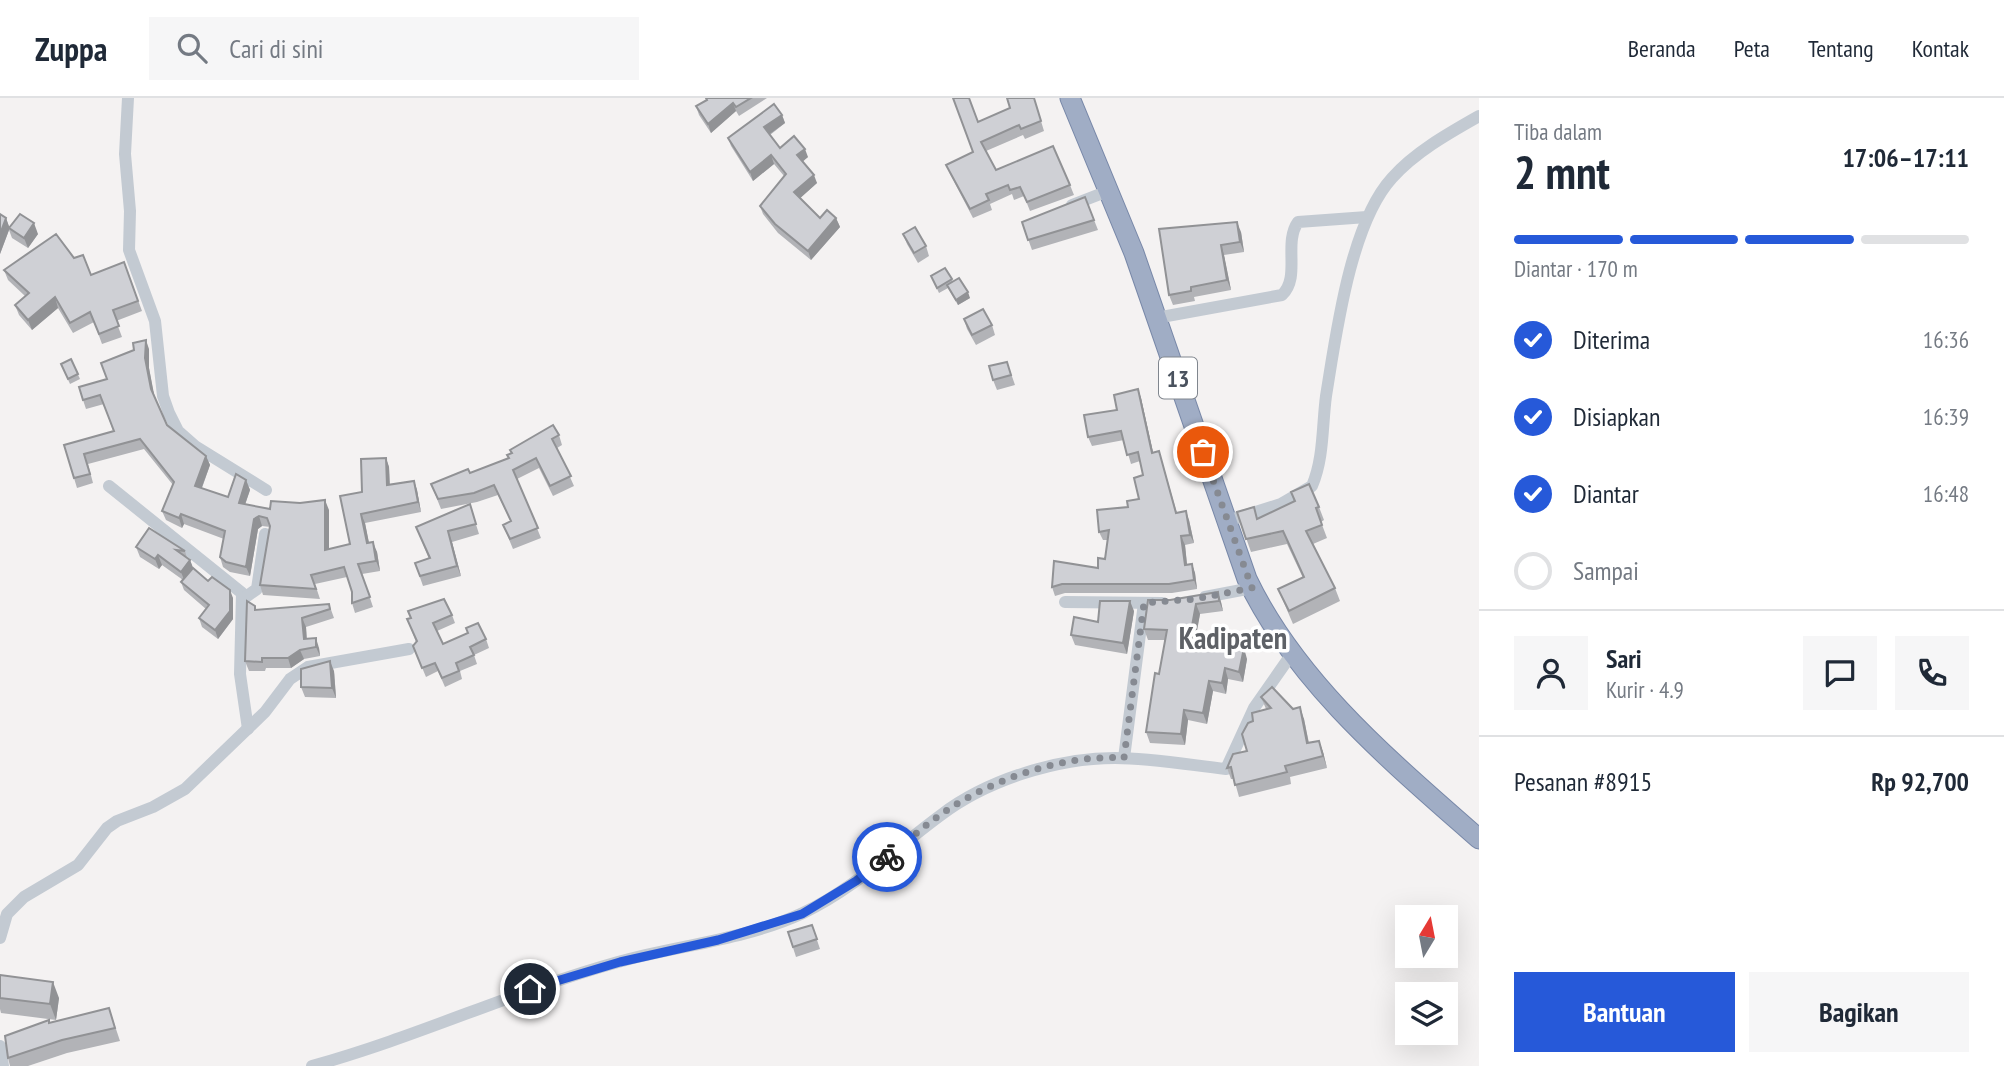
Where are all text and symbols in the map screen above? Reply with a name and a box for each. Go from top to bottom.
search box [149,17,639,80]
text: Zuppa [35,27,107,70]
icon: search [173,29,211,67]
text: Cari di sini [229,32,324,65]
text: Beranda [1628,33,1696,64]
text: Peta [1734,33,1770,64]
text: Tentang [1808,33,1874,64]
text: Kontak [1912,33,1969,64]
text: Tiba dalam [1514,117,1602,146]
text: 17:06–17:11 [1842,141,1969,174]
text: 2 mnt [1514,142,1610,202]
text: Diantar · 170 m [1514,254,1638,283]
icon: check [1514,321,1552,359]
text: Diterima [1573,323,1650,356]
text: 16:36 [1923,325,1969,354]
road number: 13 [1159,358,1197,398]
icon: check [1514,398,1552,436]
text: Disiapkan [1573,400,1660,433]
text: 16:39 [1923,402,1969,431]
pin [1173,422,1233,482]
icon: bag [1184,433,1222,471]
icon: check [1514,475,1552,513]
text: Diantar [1573,477,1639,510]
text: 16:48 [1923,479,1969,508]
text: Sampai [1573,554,1639,587]
district label: Kadipaten [1179,618,1287,657]
button: person [1514,636,1588,710]
button: chat [1803,636,1877,710]
button: phone [1895,636,1969,710]
text: Sari [1606,642,1642,675]
text: Kurir · 4.9 [1606,675,1684,704]
text: Pesanan #8915 [1514,765,1652,798]
text: Rp 92,700 [1871,765,1969,798]
courier [852,822,922,892]
icon: bike [868,838,906,876]
north arrow [1395,905,1458,968]
map controls [1395,905,1458,1045]
pin [500,959,560,1019]
icon: home [511,970,549,1008]
button: Bantuan [1514,972,1735,1052]
button: Bagikan [1749,972,1969,1052]
button: layers [1395,982,1458,1045]

